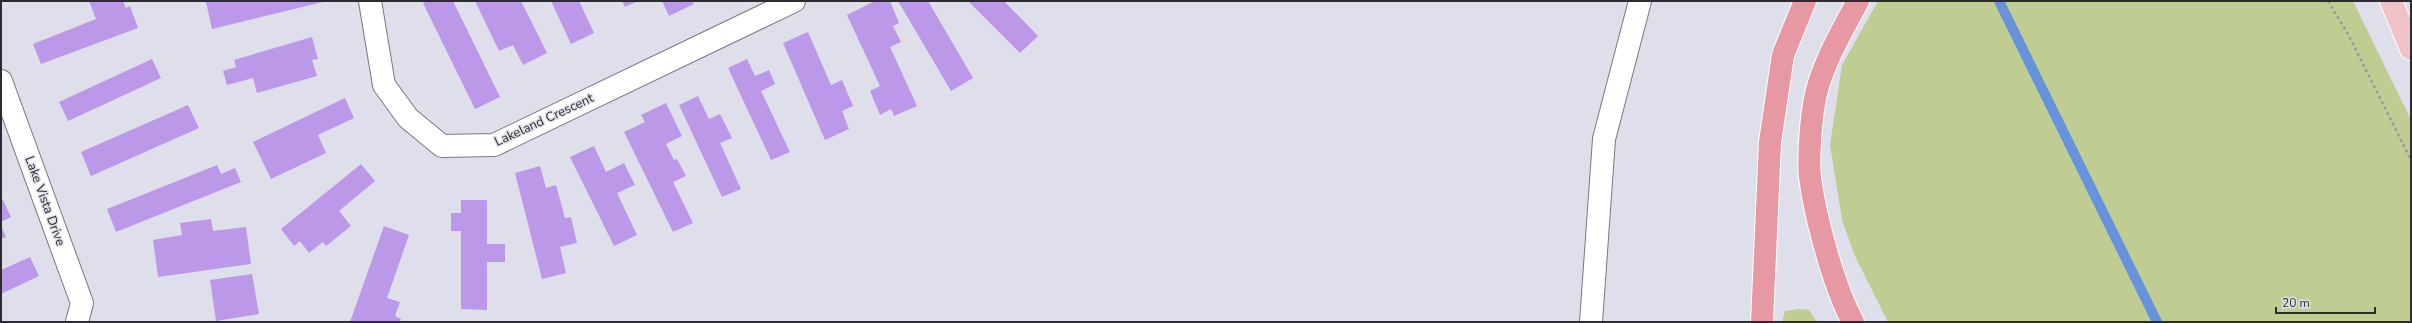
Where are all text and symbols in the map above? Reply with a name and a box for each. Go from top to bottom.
street label: Lakeland Crescent [491,89,597,151]
street label: Lake Vista Drive [20,154,70,248]
scale bar [2276,289,2375,315]
text: 20 m [2282,295,2310,311]

